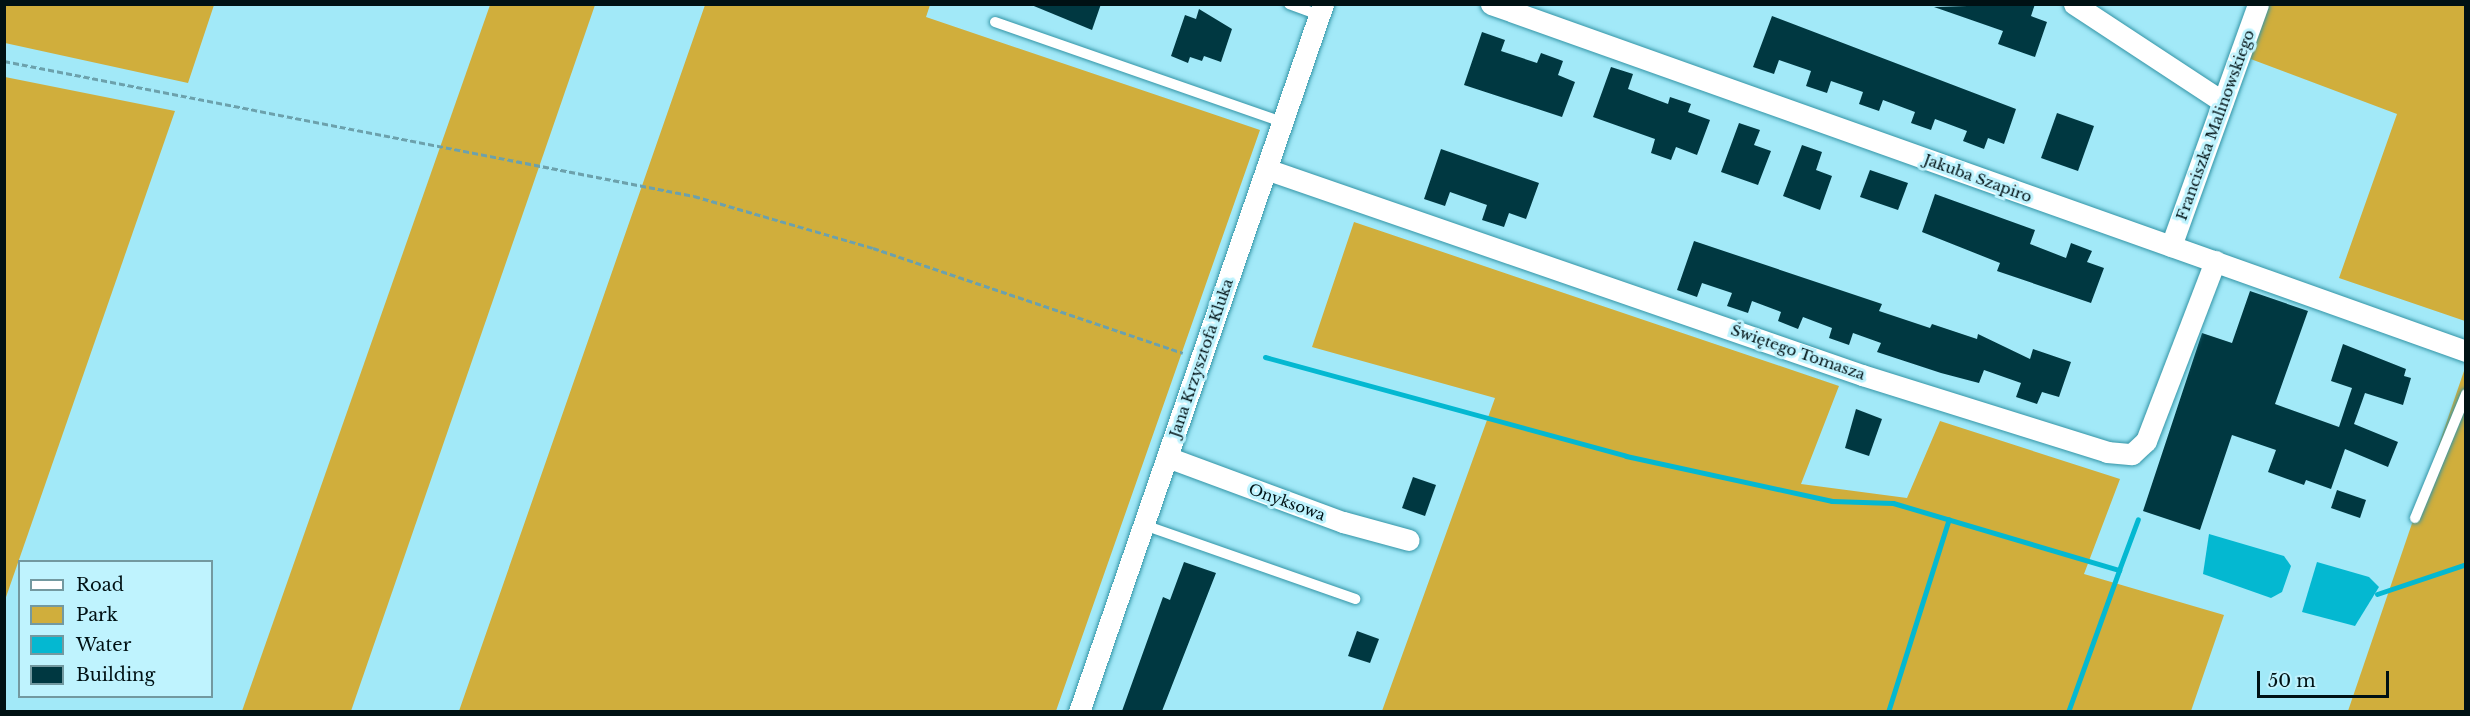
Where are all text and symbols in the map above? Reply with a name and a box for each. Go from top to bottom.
street label: Franciszka Malinowskiego [2172,27,2258,223]
street label: Jakuba Szapiro [1921,150,2035,206]
street label: Jana Krzysztofa Kluka [1165,276,1237,440]
street label: Świętego Tomasza [1728,320,1868,384]
street label: Onyksowa [1246,480,1328,524]
legend [18,560,213,698]
text: Road [76,574,124,596]
text: Park [76,604,118,626]
text: Water [76,634,131,656]
scale bar [2260,659,2392,697]
text: Building [76,664,155,686]
text: 50 m [2268,670,2316,692]

